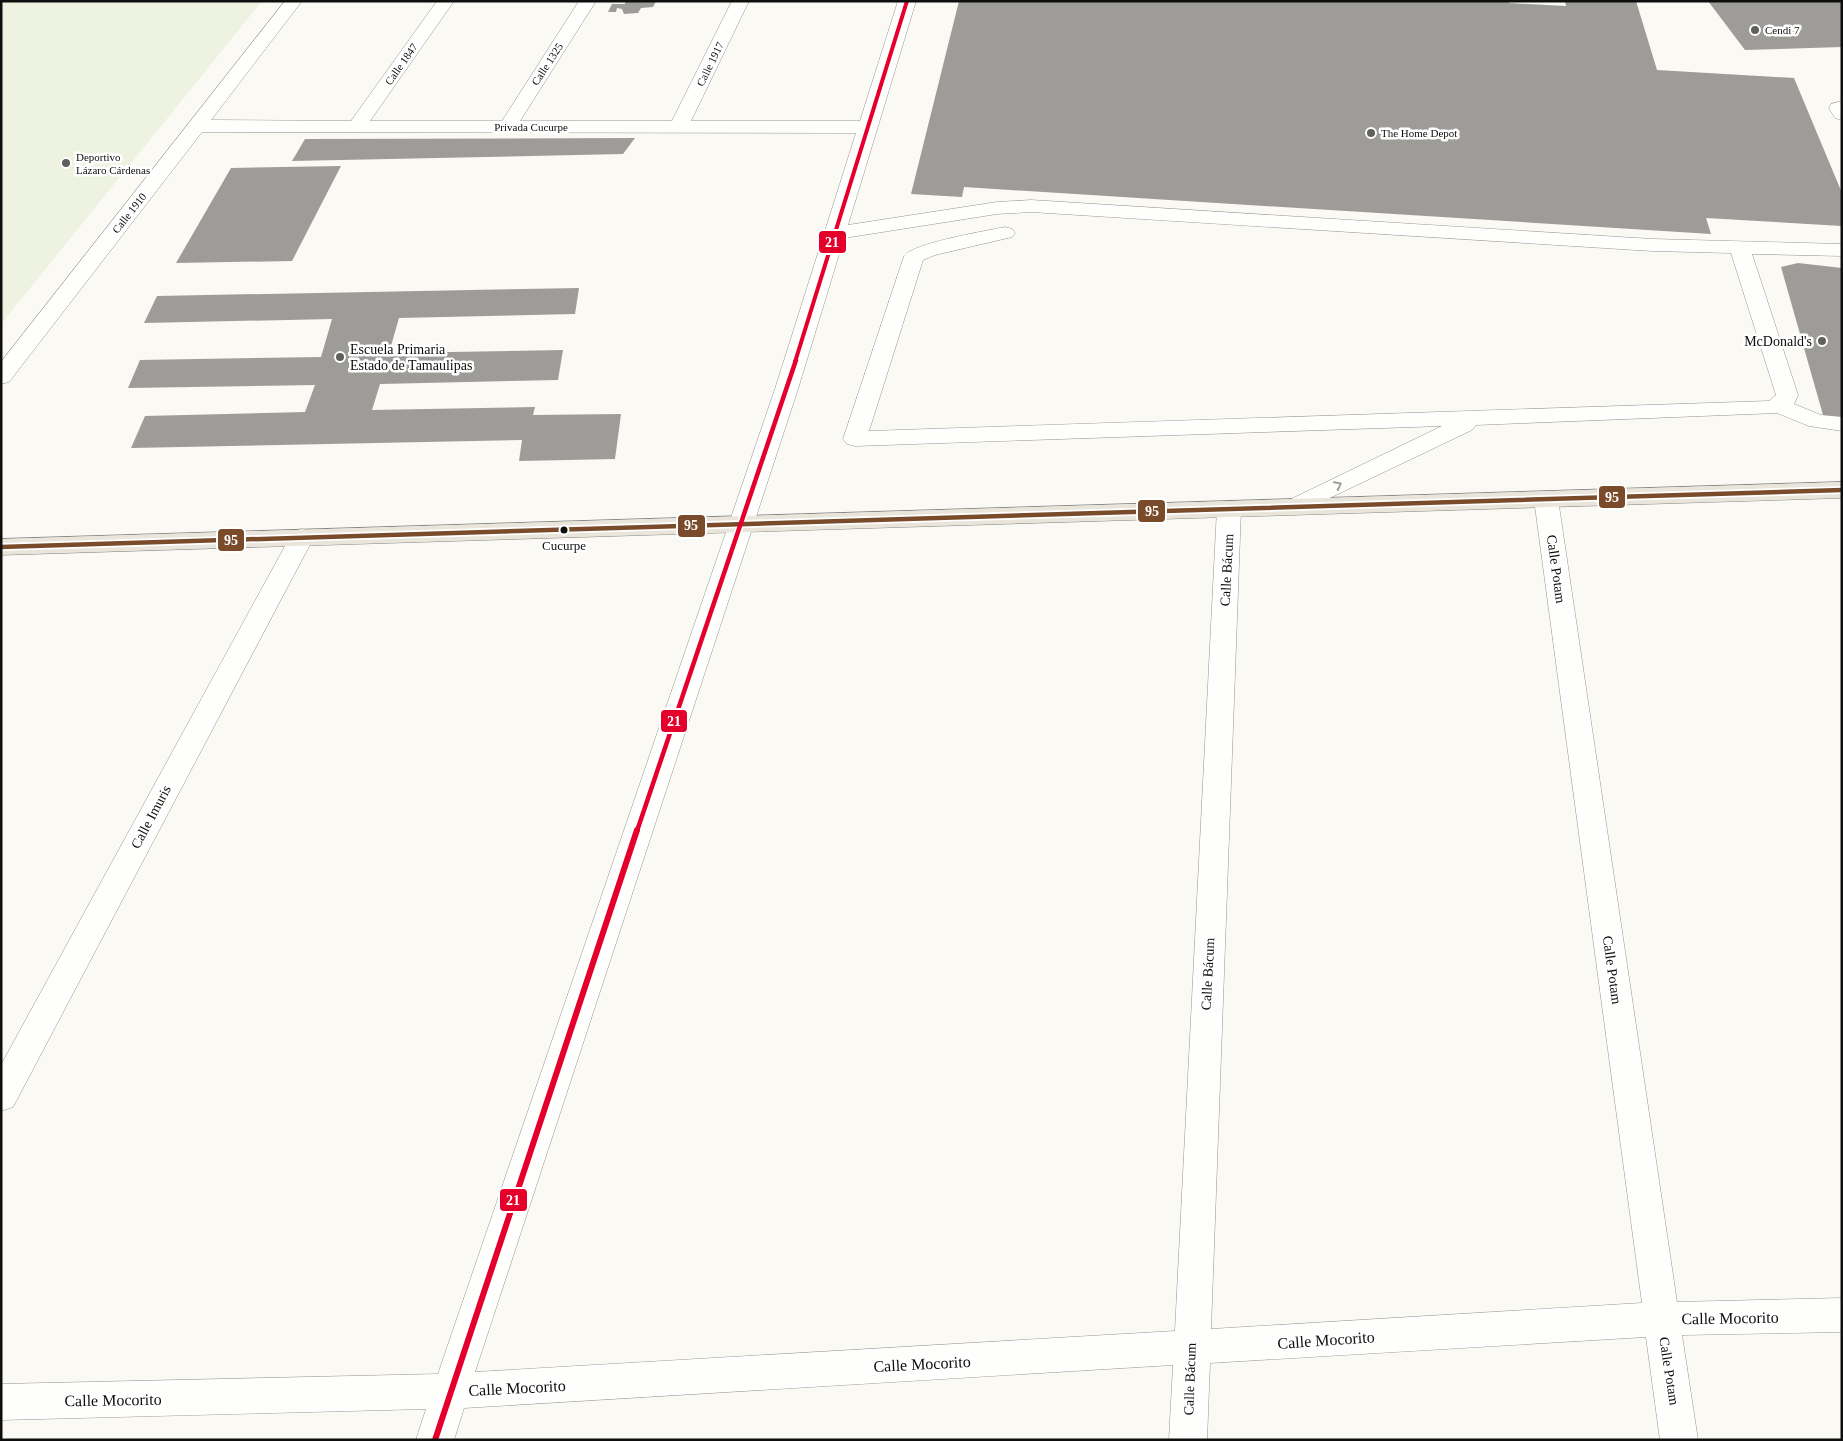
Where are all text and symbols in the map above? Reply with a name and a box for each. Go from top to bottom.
marker: Cendi 7 [1749,24,1761,36]
place label: Cendi 7 [1765,24,1800,36]
street label: Calle 1917 [694,39,726,88]
street label: Calle 1325 [529,40,565,87]
street label: Calle 1847 [382,41,420,87]
street label: Privada Cucurpe [494,121,568,133]
marker: The Home Depot [1365,127,1377,139]
place label: The Home Depot [1381,127,1457,139]
place label: Deportivo Lázaro Cárdenas [76,151,150,176]
marker: Deportivo Lázaro Cárdenas [60,157,72,169]
street label: Calle 1910 [110,190,149,236]
line badge: 21 [818,230,847,254]
text: 21 [825,235,839,250]
place label: McDonald's [1744,334,1812,349]
marker: McDonald's [1816,335,1828,347]
place label: Escuela Primaria Estado de Tamaulipas [350,342,472,373]
marker: Escuela Primaria Estado de Tamaulipas [334,351,346,363]
one-way arrow [1332,481,1341,491]
line badge: 95 [1598,485,1626,509]
text: 95 [1605,490,1619,505]
line badge: 95 [1137,499,1166,523]
text: 95 [1145,504,1159,519]
line badge: 95 [677,514,706,538]
text: 95 [684,518,698,533]
marker: Cucurpe [559,525,569,535]
line badge: 95 [217,528,245,552]
text: 95 [224,533,238,548]
street label: Calle Bácum [1218,533,1236,607]
street label: Calle Potam [1544,534,1568,604]
place label: Cucurpe [542,538,586,553]
line badge: 21 [660,709,688,733]
text: 21 [667,714,681,729]
street label: Calle Imuris [128,783,174,851]
street label: Calle Potam [1600,935,1624,1005]
street label: Calle Bácum [1199,937,1217,1011]
line badge: 21 [499,1188,528,1212]
text: 21 [506,1193,520,1208]
street label: Calle Mocorito [1681,1309,1779,1327]
street label: Calle Mocorito [1277,1328,1375,1352]
street label: Calle Potam [1656,1336,1682,1406]
street label: Calle Bácum [1181,1342,1199,1416]
street label: Calle Mocorito [873,1353,971,1375]
street label: Calle Mocorito [468,1377,566,1399]
street label: Calle Mocorito [64,1391,162,1409]

